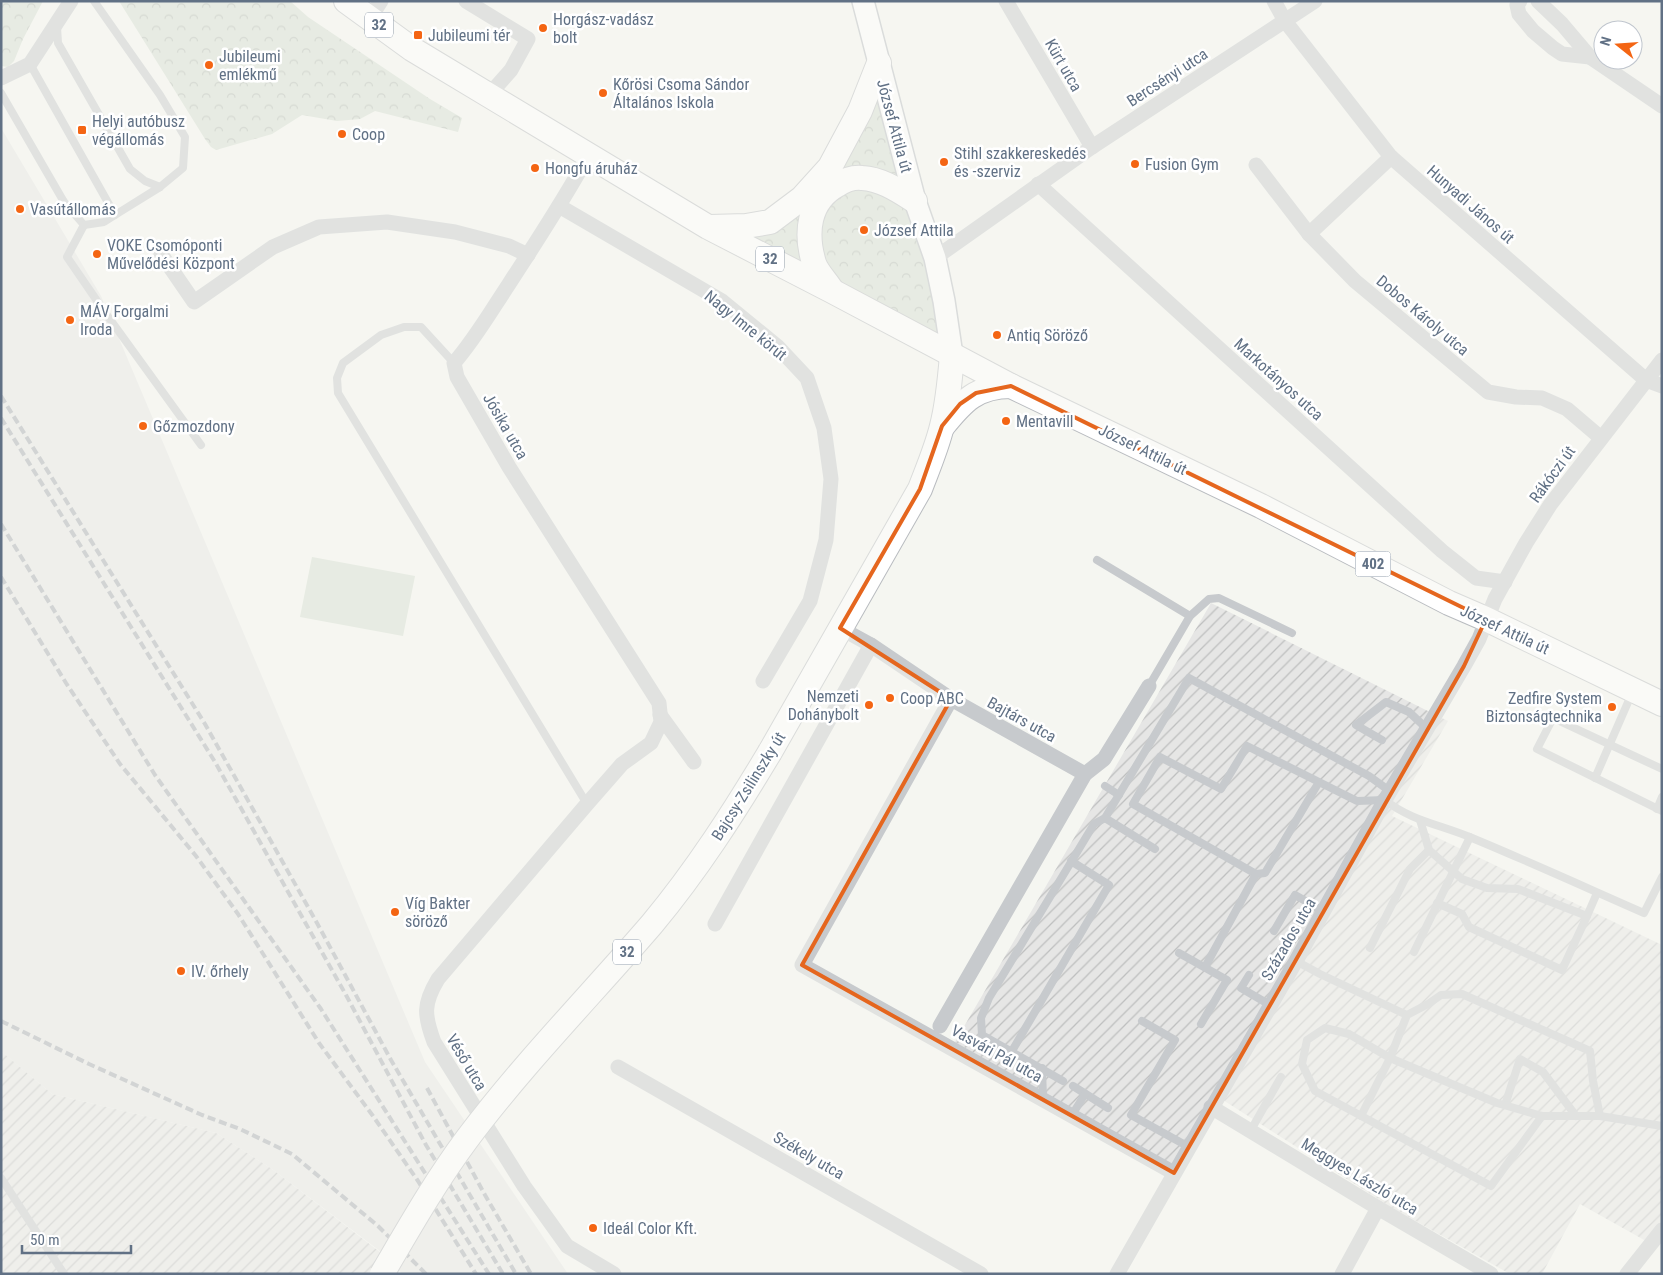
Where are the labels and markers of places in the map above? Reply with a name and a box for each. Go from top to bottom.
place label: Horgász-vadász bolt [553,10,654,47]
marker: Horgász-vadász bolt [537,22,549,34]
place label: Jubileumi tér [428,26,511,45]
marker: Jubileumi tér [412,29,424,41]
place label: Jubileumi emlékmű [219,47,281,84]
marker: Jubileumi emlékmű [203,59,215,71]
place label: Kőrösi Csoma Sándor Általános Iskola [613,75,749,112]
marker: Kőrösi Csoma Sándor Általános Iskola [597,87,609,99]
place label: Helyi autóbusz végállomás [92,112,185,149]
marker: Helyi autóbusz végállomás [76,124,88,136]
place label: Coop [352,125,385,144]
marker: Coop [336,128,348,140]
place label: Stihl szakkereskedés és -szerviz [954,144,1086,181]
place label: Fusion Gym [1145,155,1219,174]
marker: Stihl szakkereskedés és -szerviz [938,156,950,168]
marker: Fusion Gym [1129,158,1141,170]
place label: Hongfu áruház [545,159,638,178]
marker: Hongfu áruház [529,162,541,174]
place label: Vasútállomás [30,200,116,219]
marker: Vasútállomás [14,203,26,215]
place label: József Attila [874,221,954,240]
marker: József Attila [858,224,870,236]
place label: VOKE Csomóponti Művelődési Központ [107,236,235,273]
marker: VOKE Csomóponti Művelődési Központ [91,248,103,260]
place label: MÁV Forgalmi Iroda [80,302,169,339]
marker: MÁV Forgalmi Iroda [64,314,76,326]
place label: Antiq Söröző [1007,326,1088,345]
marker: Antiq Söröző [991,329,1003,341]
place label: Mentavill [1016,412,1073,431]
marker: Mentavill [1000,415,1012,427]
place label: Gőzmozdony [153,417,235,436]
marker: Gőzmozdony [137,420,149,432]
place label: Nemzeti Dohánybolt [788,687,859,724]
place label: Coop ABC [900,689,964,708]
place label: Zedfire System Biztonságtechnika [1486,689,1602,726]
marker: Coop ABC [884,692,896,704]
marker: Nemzeti Dohánybolt [863,699,875,711]
marker: Zedfire System Biztonságtechnika [1606,701,1618,713]
place label: Víg Bakter söröző [405,894,470,931]
marker: Víg Bakter söröző [389,906,401,918]
place label: IV. őrhely [191,962,249,981]
marker: IV. őrhely [175,965,187,977]
place label: Ideál Color Kft. [603,1219,698,1238]
marker: Ideál Color Kft. [587,1222,599,1234]

